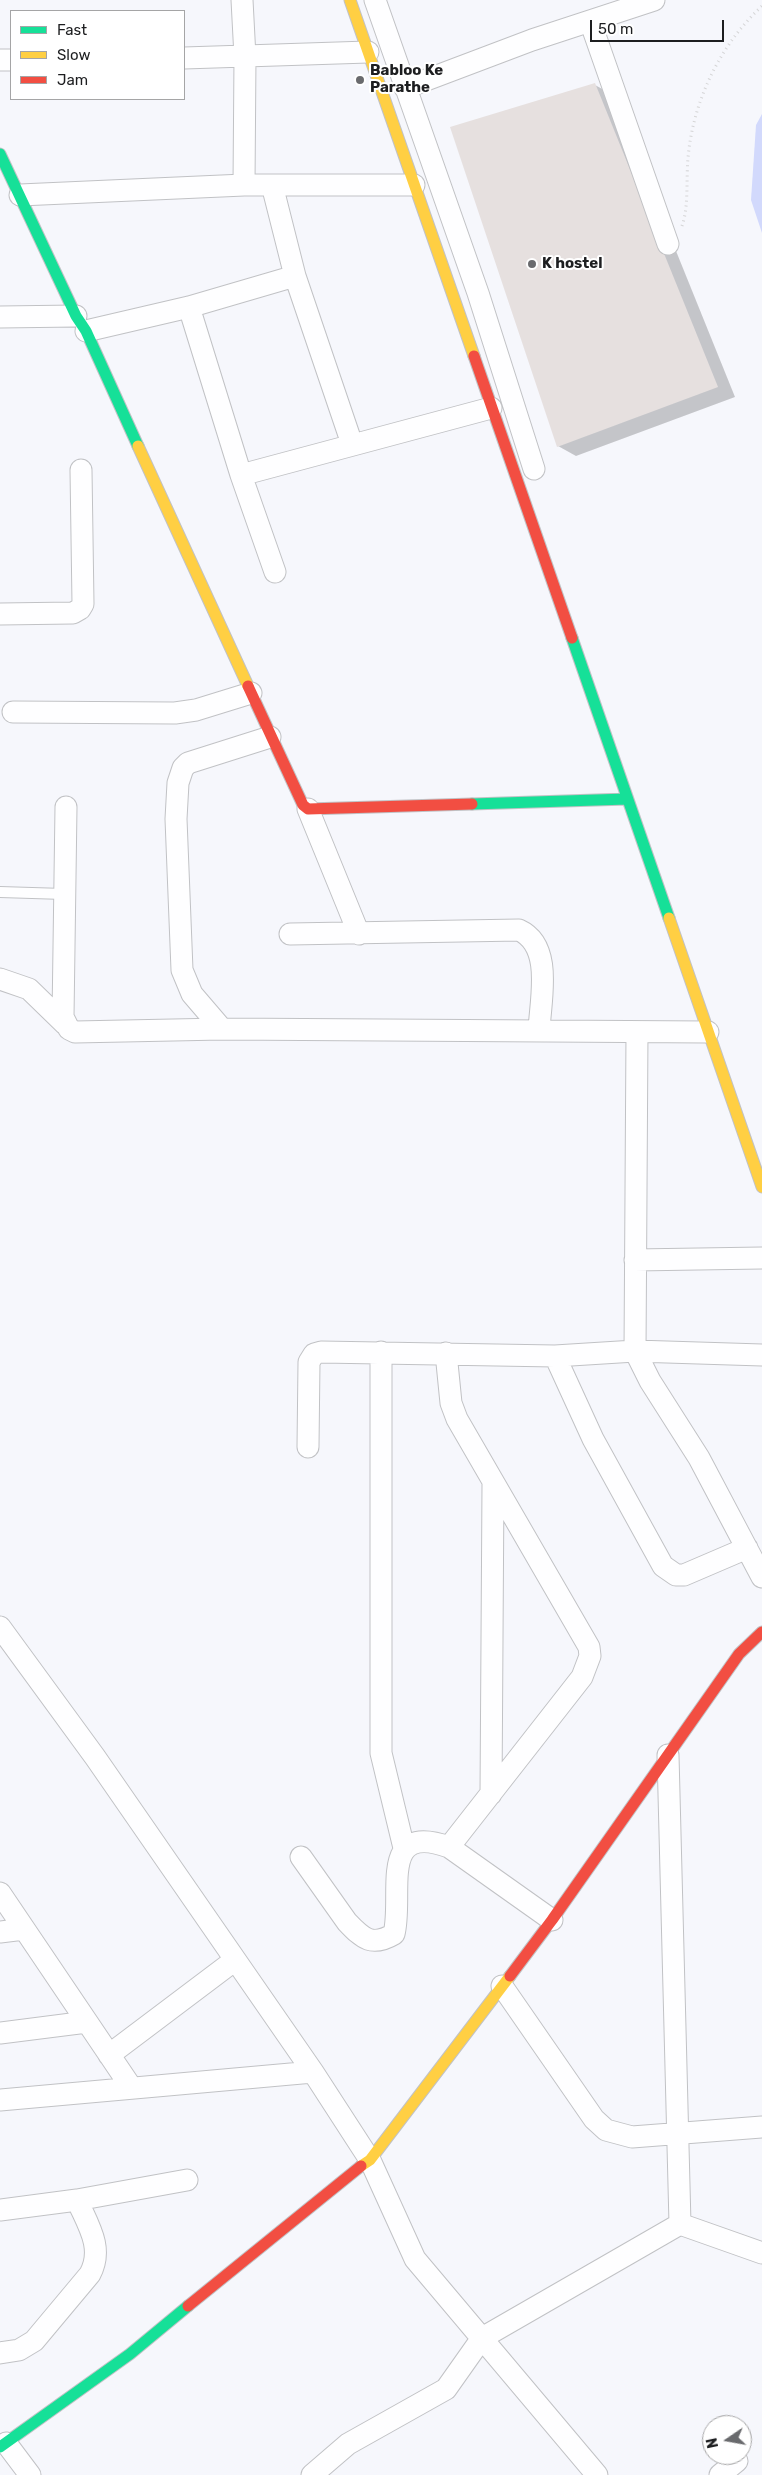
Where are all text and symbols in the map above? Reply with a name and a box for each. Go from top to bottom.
legend [10,10,185,100]
scale bar [592,10,726,42]
text: 50 m [598,20,633,38]
text: Fast [57,21,87,39]
text: Slow [57,46,90,64]
place label: Babloo Ke Parathe [370,62,443,97]
text: Jam [57,71,88,89]
marker: Babloo Ke Parathe [354,74,366,86]
place label: K hostel [542,255,603,273]
marker: K hostel [526,258,538,270]
north arrow [702,2415,752,2465]
text: N [703,2436,722,2450]

